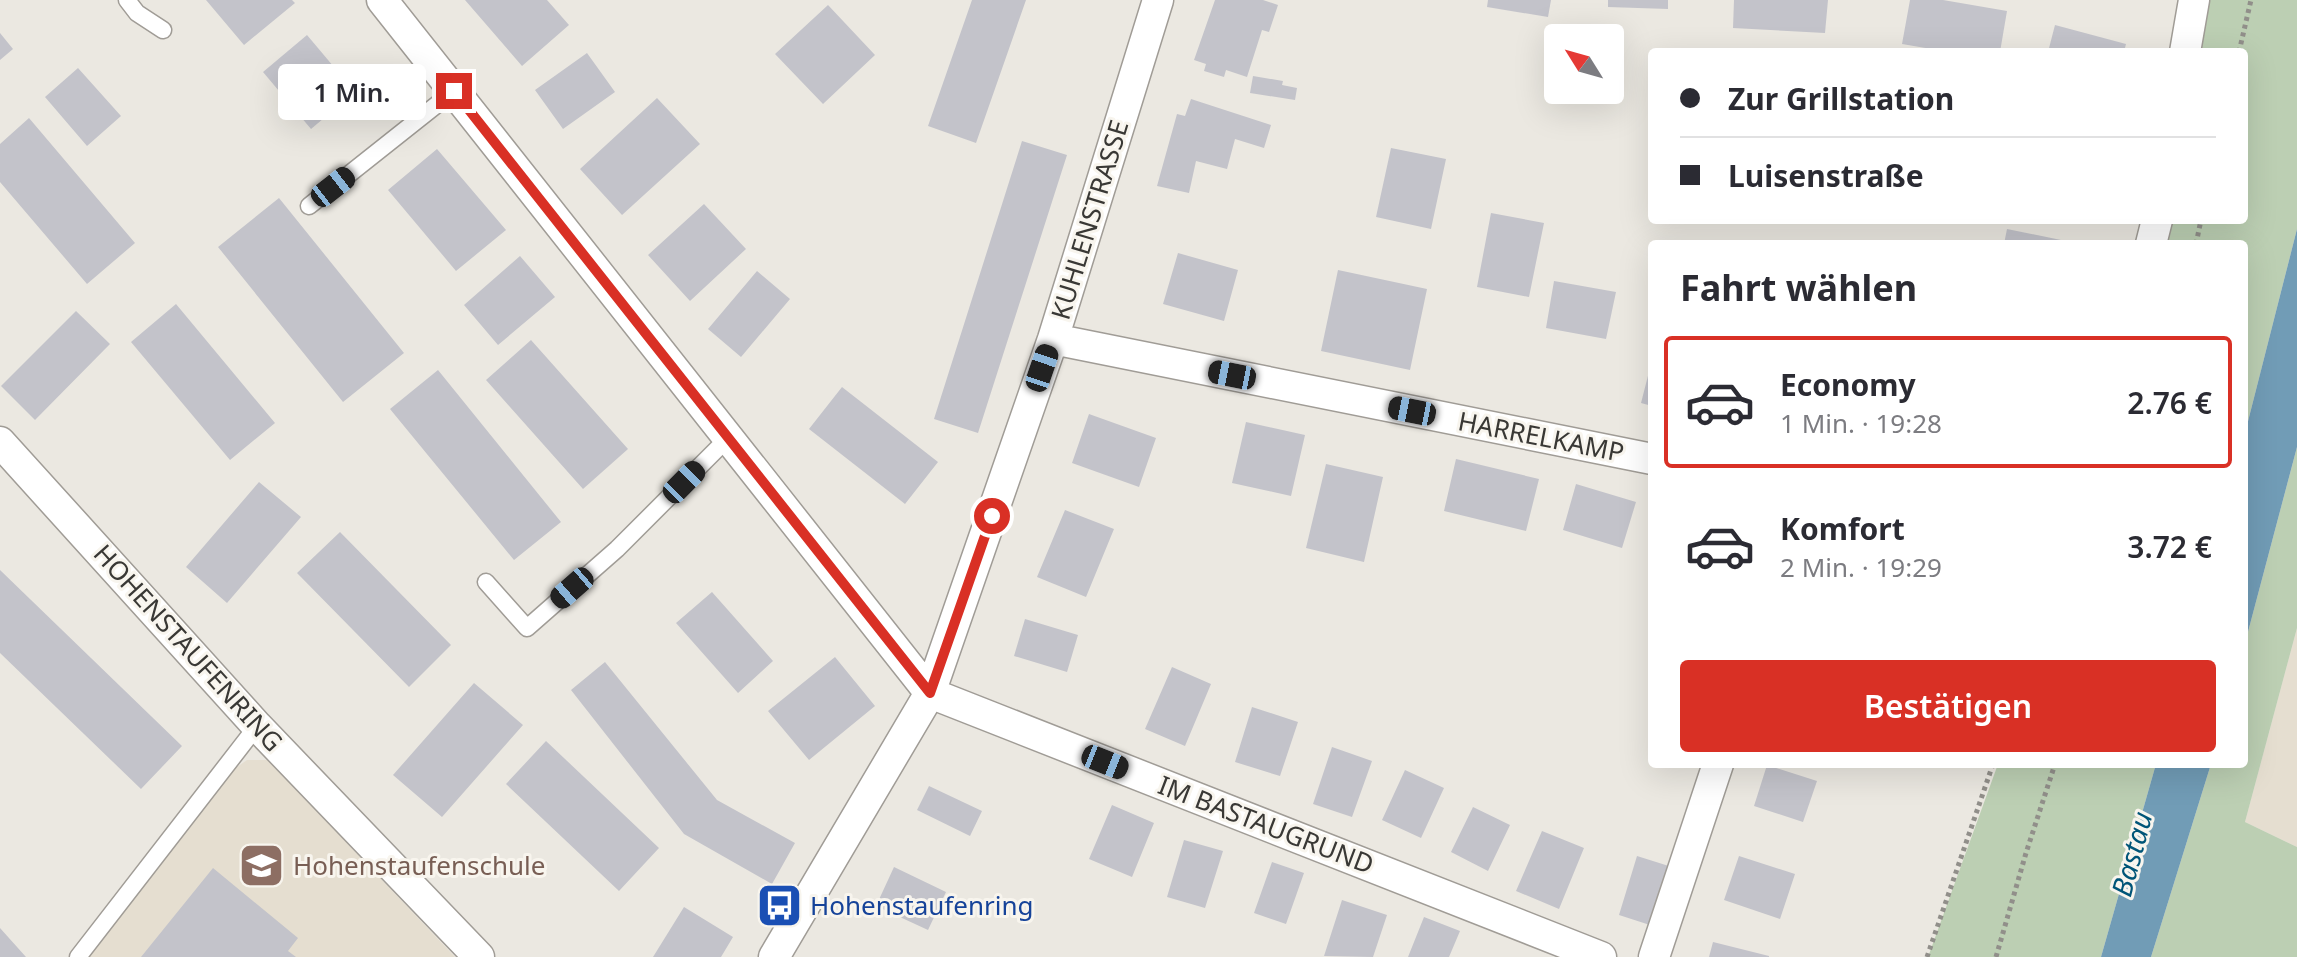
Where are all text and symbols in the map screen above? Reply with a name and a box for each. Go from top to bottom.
north arrow [1544,24,1624,104]
map controls [1544,24,1624,104]
callout: 1 Min. [278,63,426,119]
route end [436,73,472,109]
text: 1 Min. [314,74,390,110]
text: Zur Grillstation [1728,78,1954,119]
street label: KUHLENSTRASSE [1042,116,1136,324]
text: Luisenstraße [1728,155,1924,196]
car [307,163,359,211]
text: Fahrt wählen [1680,263,1917,312]
car [1023,341,1061,395]
car [1206,359,1258,391]
text: Economy [1780,364,1916,405]
icon: car [1684,366,1756,438]
text: 2.76 € [2127,382,2212,423]
car [1386,395,1438,427]
street label: HARRELKAMP [1455,402,1627,470]
text: 1 Min. · 19:28 [1780,405,1942,441]
car [659,457,709,507]
route start [974,498,1010,534]
text: Komfort [1780,508,1905,549]
icon: car [1684,510,1756,582]
text: 3.72 € [2127,526,2212,567]
street label: HOHENSTAUFENRING [86,536,291,759]
text: 2 Min. · 19:29 [1780,549,1942,585]
car [546,563,598,613]
button: Bestätigen [1680,660,2216,752]
car [1078,742,1132,782]
street label: IM BASTAUGRUND [1153,766,1379,882]
water label: Bastau [2102,807,2161,900]
school or university icon: Hohenstaufenschule [238,842,286,890]
place label: Hohenstaufenschule [293,847,545,883]
bus stop icon: Hohenstaufenring [755,882,803,930]
place label: Hohenstaufenring [810,887,1033,923]

